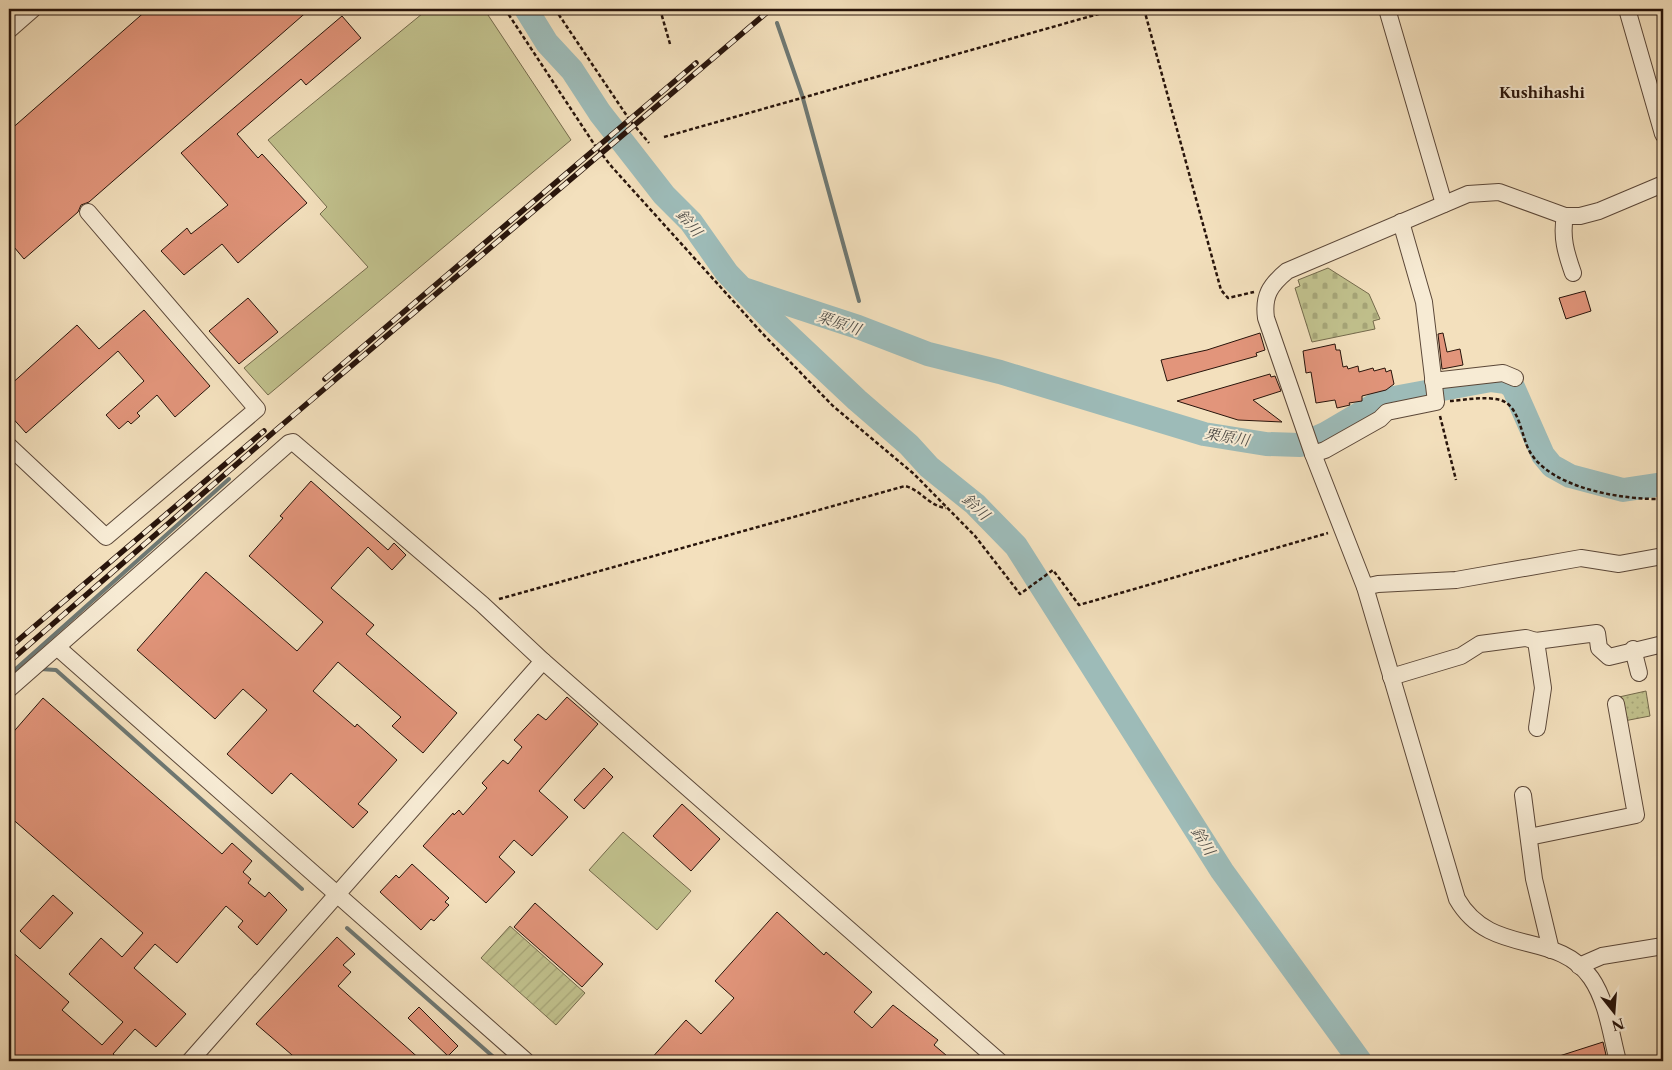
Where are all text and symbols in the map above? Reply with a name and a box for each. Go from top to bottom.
district label: Kushihashi [1499,83,1586,102]
water label: 鈴川 [672,205,708,242]
water label: 栗原川 [815,306,865,339]
water label: 栗原川 [1203,423,1253,450]
water label: 鈴川 [959,489,995,525]
water label: 鈴川 [1187,823,1220,860]
north arrow [1590,988,1640,1038]
text: N [1609,1014,1626,1035]

